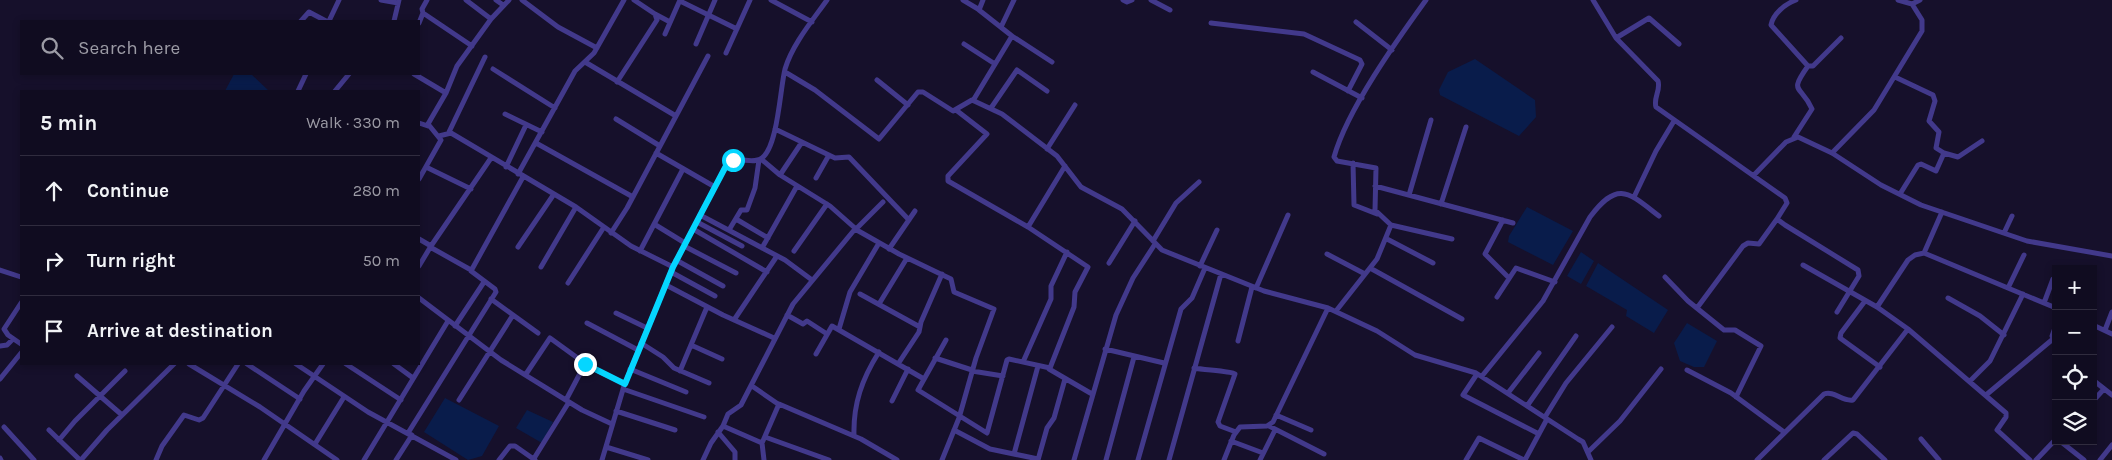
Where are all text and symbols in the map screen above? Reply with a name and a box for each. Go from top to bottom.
search box [20,20,420,75]
icon: search [38,34,66,62]
text: Search here [78,37,180,59]
text: 5 min [40,111,97,135]
text: Walk · 330 m [306,113,400,132]
route start [722,149,745,172]
icon: ahead [40,177,68,205]
text: Continue [87,180,169,202]
text: 280 m [353,181,400,200]
icon: right [40,247,68,275]
text: Turn right [87,250,176,272]
text: 50 m [363,251,400,270]
map controls [2052,265,2097,445]
button: + [2052,265,2097,310]
button: − [2052,310,2097,355]
icon: arrive [40,317,68,345]
text: Arrive at destination [87,320,273,342]
route end [574,353,597,376]
button: locate [2052,355,2097,400]
button: layers [2052,400,2097,445]

